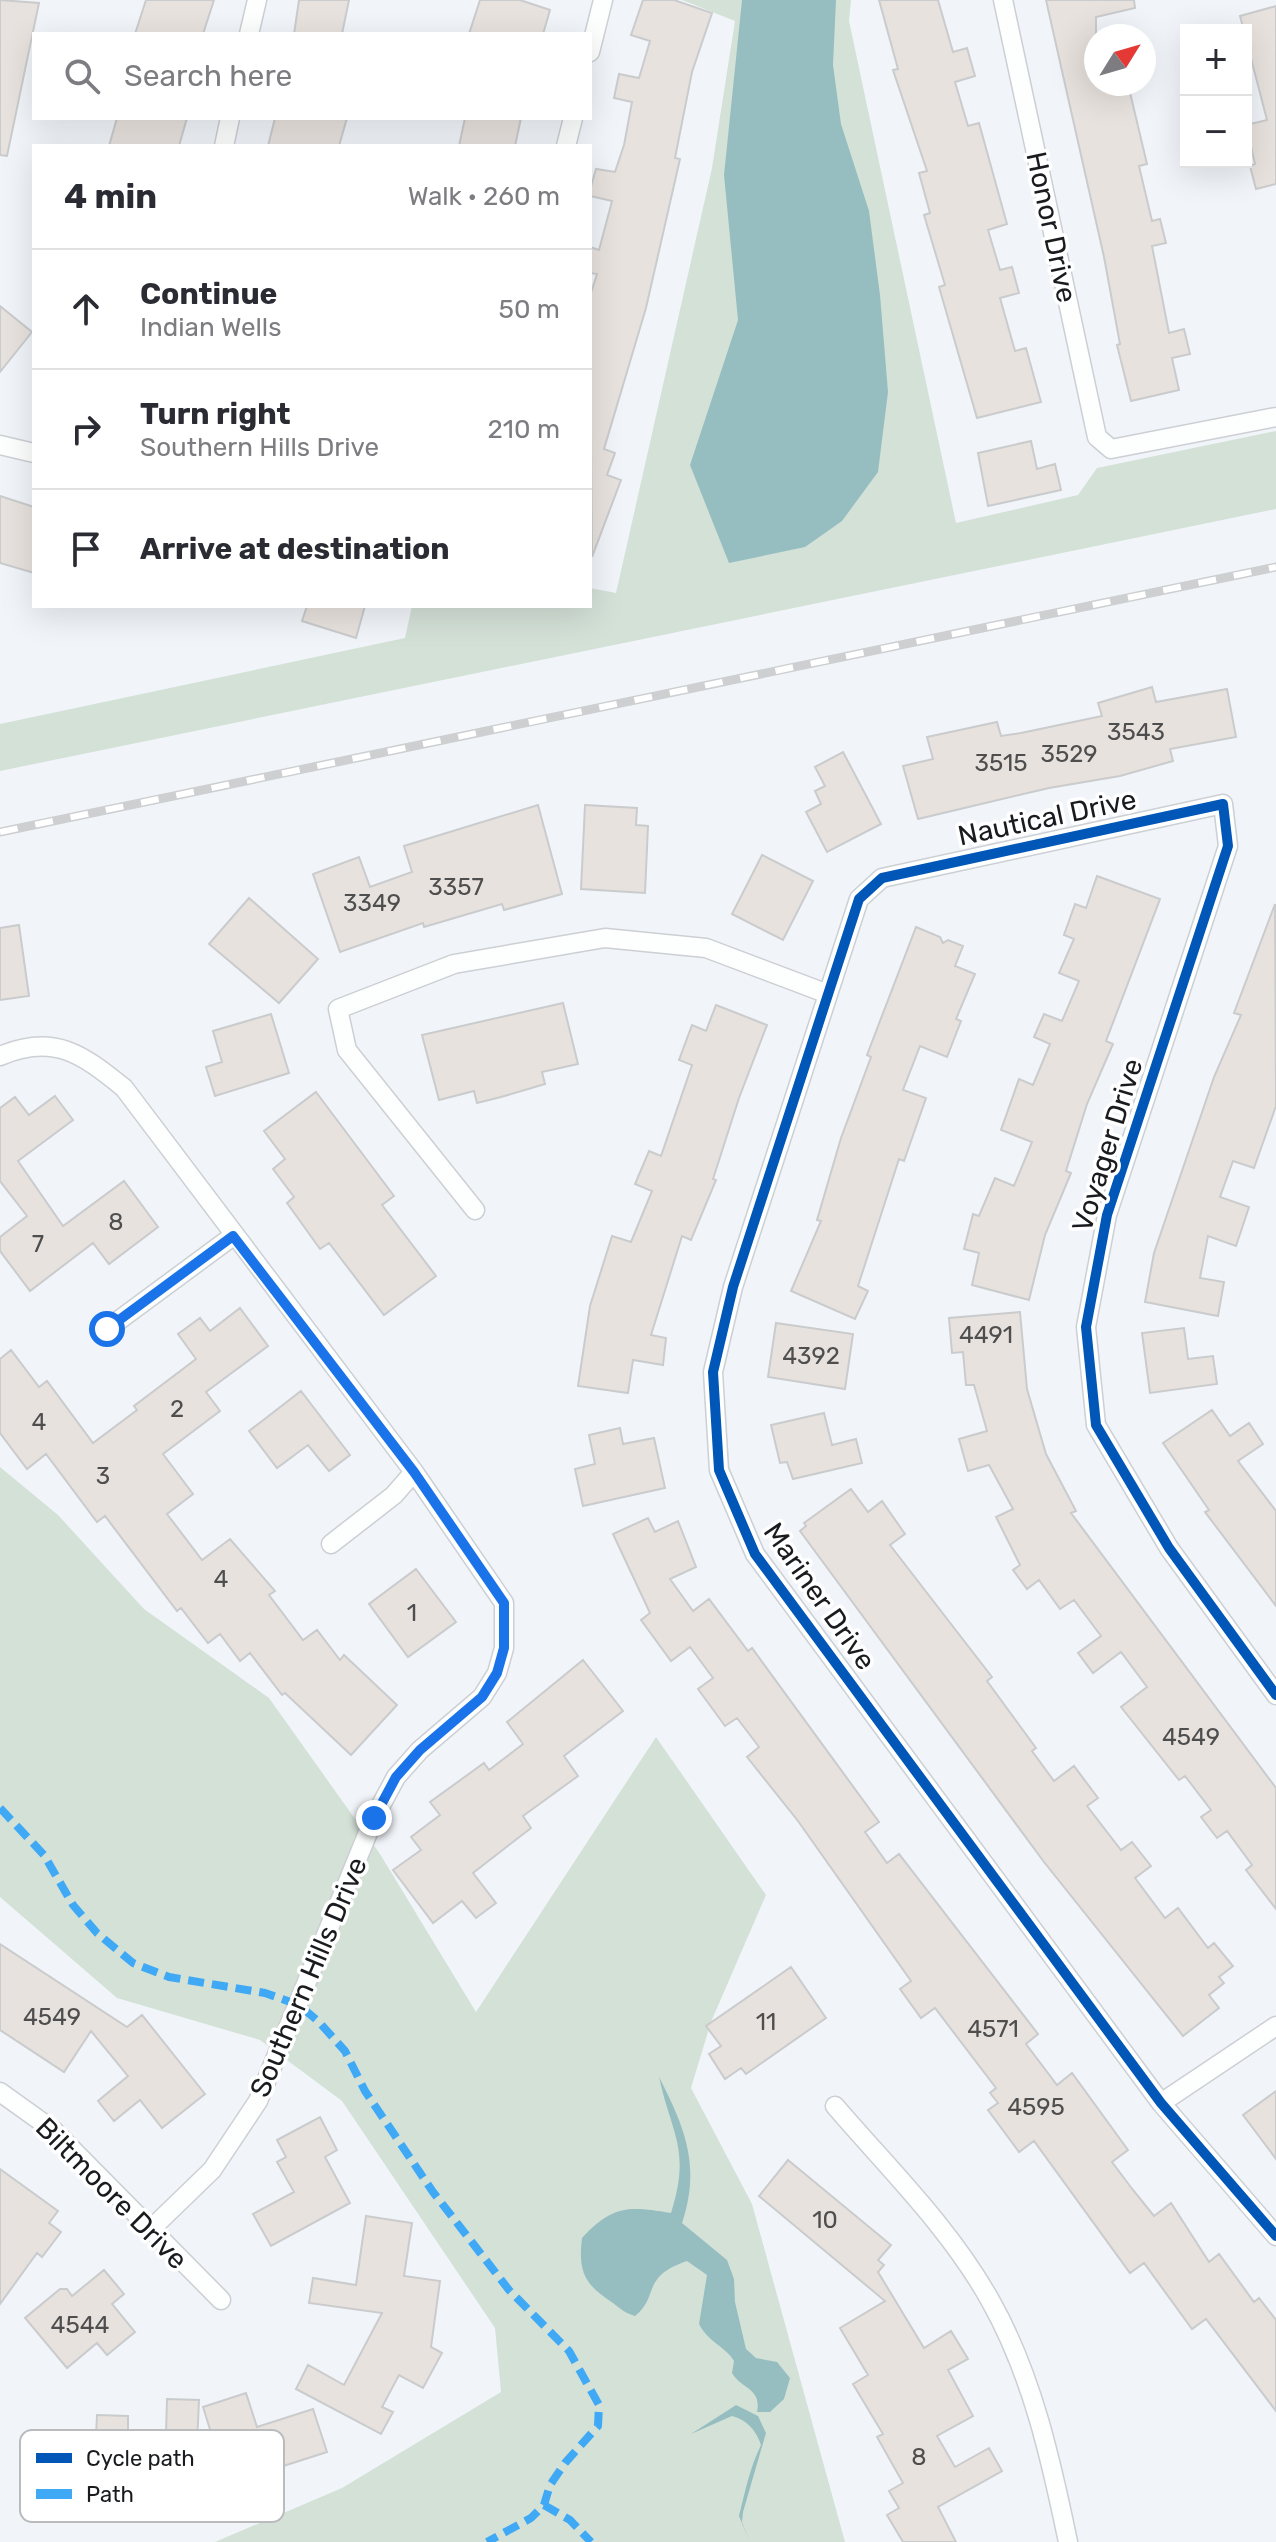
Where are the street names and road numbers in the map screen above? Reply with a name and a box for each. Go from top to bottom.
street label: Honor Drive [1019,149,1084,306]
street label: Nautical Drive [955,782,1139,852]
street label: Voyager Drive [1065,1055,1149,1236]
street label: Mariner Drive [757,1516,882,1676]
street label: Southern Hills Drive [243,1852,374,2102]
street label: Biltmoore Drive [29,2111,194,2276]

